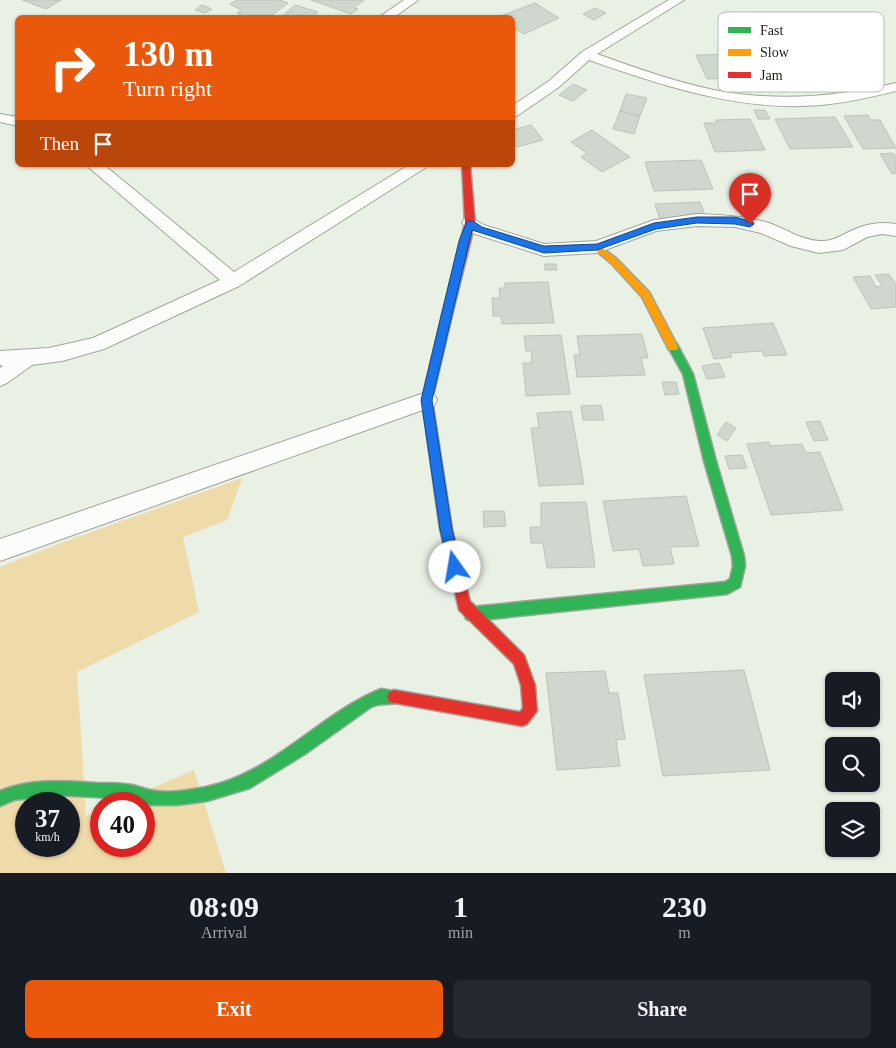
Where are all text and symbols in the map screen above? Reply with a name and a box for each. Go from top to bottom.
legend [718,12,884,92]
text: Fast [760,23,783,38]
icon: right [40,35,105,100]
text: 130 m [123,35,213,74]
text: Slow [760,45,790,60]
text: Jam [760,68,783,83]
text: Turn right [123,76,212,101]
icon: arrive [89,130,117,158]
text: Then [40,133,79,154]
pin [729,173,771,224]
icon: arrive [736,180,764,208]
position arrow [428,540,480,592]
map controls [825,672,880,857]
button: sound [825,672,880,727]
button: search [825,737,880,792]
speed limit sign: 40 [90,792,155,857]
button: layers [825,802,880,857]
text: 37 [35,805,60,832]
text: km/h [35,830,60,844]
text: 08:09 [189,890,259,923]
text: 1 [453,890,468,923]
text: 230 [662,890,707,923]
text: Arrival [201,924,247,941]
text: min [448,924,473,941]
text: m [678,924,691,941]
button: Exit [25,980,443,1038]
button: Share [453,980,871,1038]

